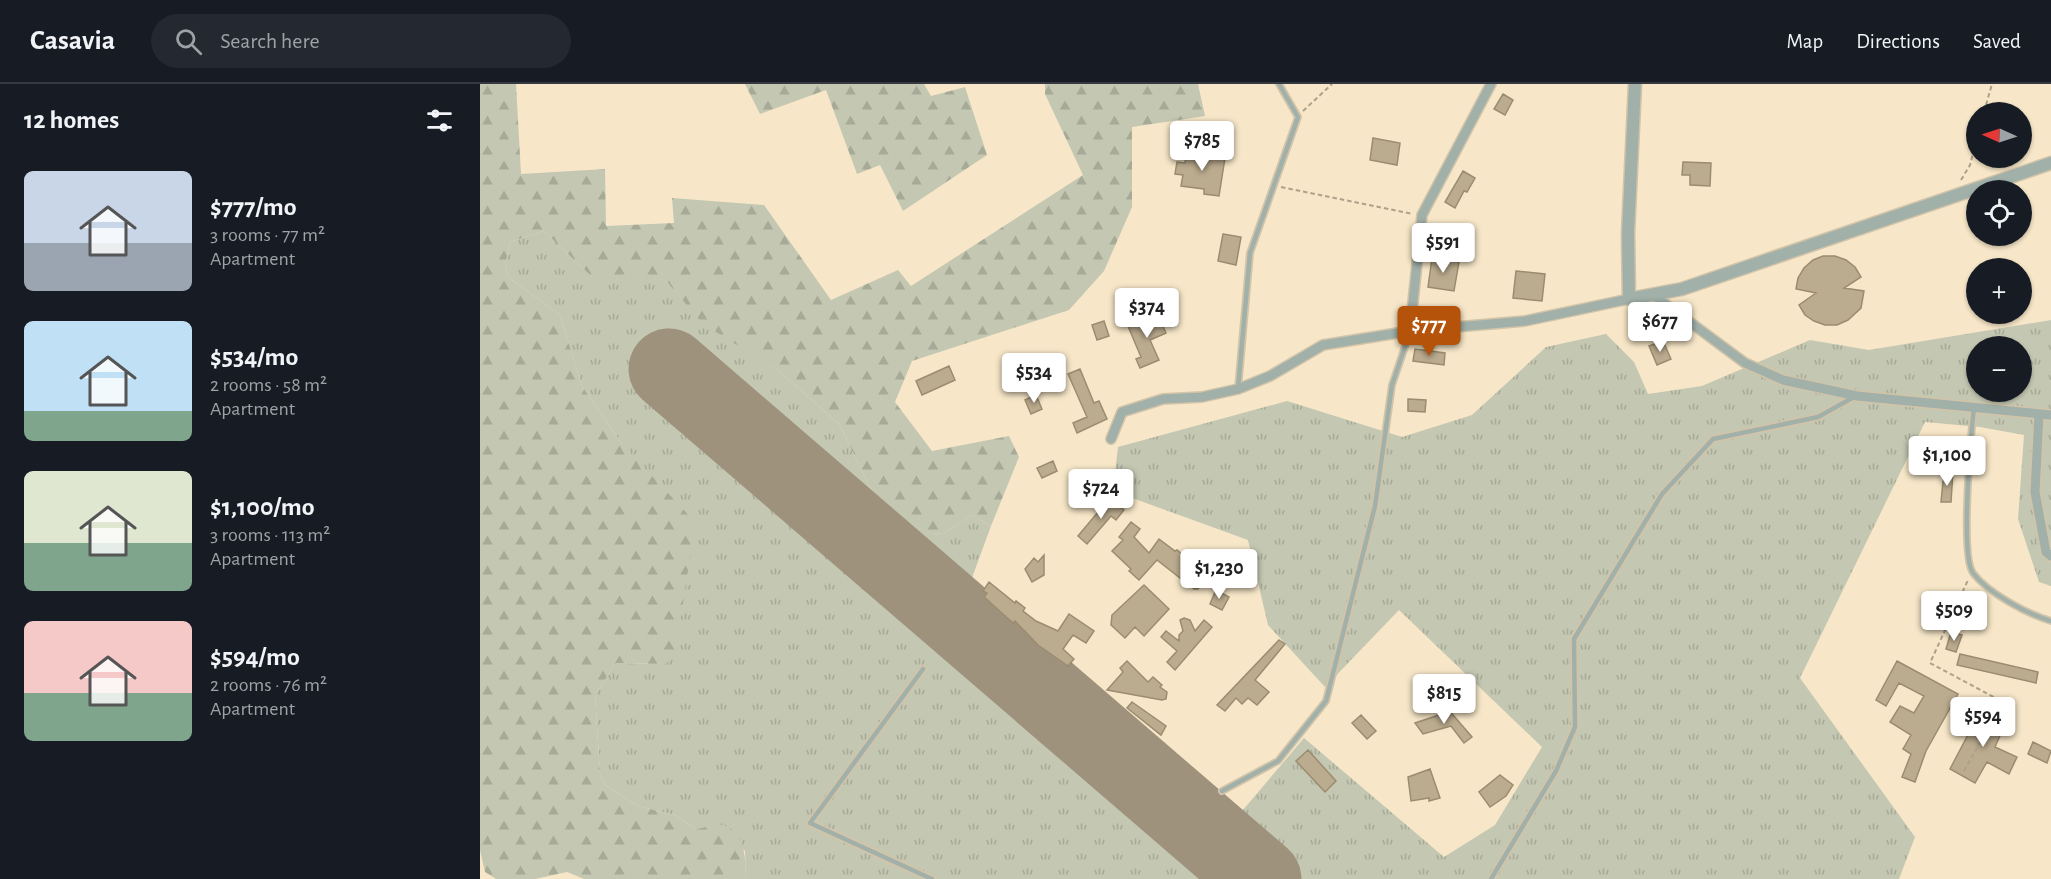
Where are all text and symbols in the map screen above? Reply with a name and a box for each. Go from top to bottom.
search box [151,14,571,68]
icon: search [172,25,205,58]
text: Casavia [30,27,115,55]
text: Search here [220,30,320,52]
text: Map [1787,31,1823,52]
text: Directions [1856,31,1940,52]
text: Saved [1973,31,2021,52]
north arrow [1966,102,2032,168]
map controls [1966,102,2032,402]
icon: filters [423,104,456,137]
text: 12 homes [24,107,119,133]
pin: $785 [1166,121,1238,172]
text: $785 [1184,130,1220,150]
button: locate [1966,180,2032,246]
text: $777/mo [210,194,297,220]
icon: home [72,195,144,267]
pin: $591 [1407,223,1479,274]
text: 3 rooms · 77 m² [210,225,325,245]
text: $591 [1426,232,1460,252]
text: Apartment [210,249,295,269]
button: + [1966,258,2032,324]
pin: $374 [1111,288,1183,339]
text: $374 [1129,297,1165,317]
pin: $677 [1624,302,1696,353]
pin: $777 [1393,306,1465,357]
text: $677 [1642,311,1678,331]
text: $777 [1412,315,1446,335]
button: − [1966,336,2032,402]
text: $534/mo [210,344,298,370]
icon: home [72,345,144,417]
pin: $534 [998,353,1070,404]
text: $534 [1016,362,1052,382]
text: 2 rooms · 58 m² [210,375,327,395]
text: Apartment [210,399,295,419]
pin: $1,100 [1898,436,1996,487]
text: $1,100 [1923,445,1971,465]
pin: $724 [1065,469,1137,520]
text: $724 [1082,478,1120,498]
text: $1,100/mo [210,494,315,520]
icon: home [72,495,144,567]
text: 3 rooms · 113 m² [210,525,330,545]
text: Apartment [210,549,295,569]
pin: $1,230 [1170,549,1268,600]
text: $1,230 [1194,558,1244,578]
pin: $509 [1918,591,1990,642]
text: $509 [1935,600,1973,620]
text: $594/mo [210,644,300,670]
icon: home [72,645,144,717]
pin: $815 [1408,674,1480,725]
text: 2 rooms · 76 m² [210,675,327,695]
text: $815 [1427,683,1461,703]
pin: $594 [1947,697,2019,748]
text: Apartment [210,699,295,719]
text: $594 [1964,706,2002,726]

